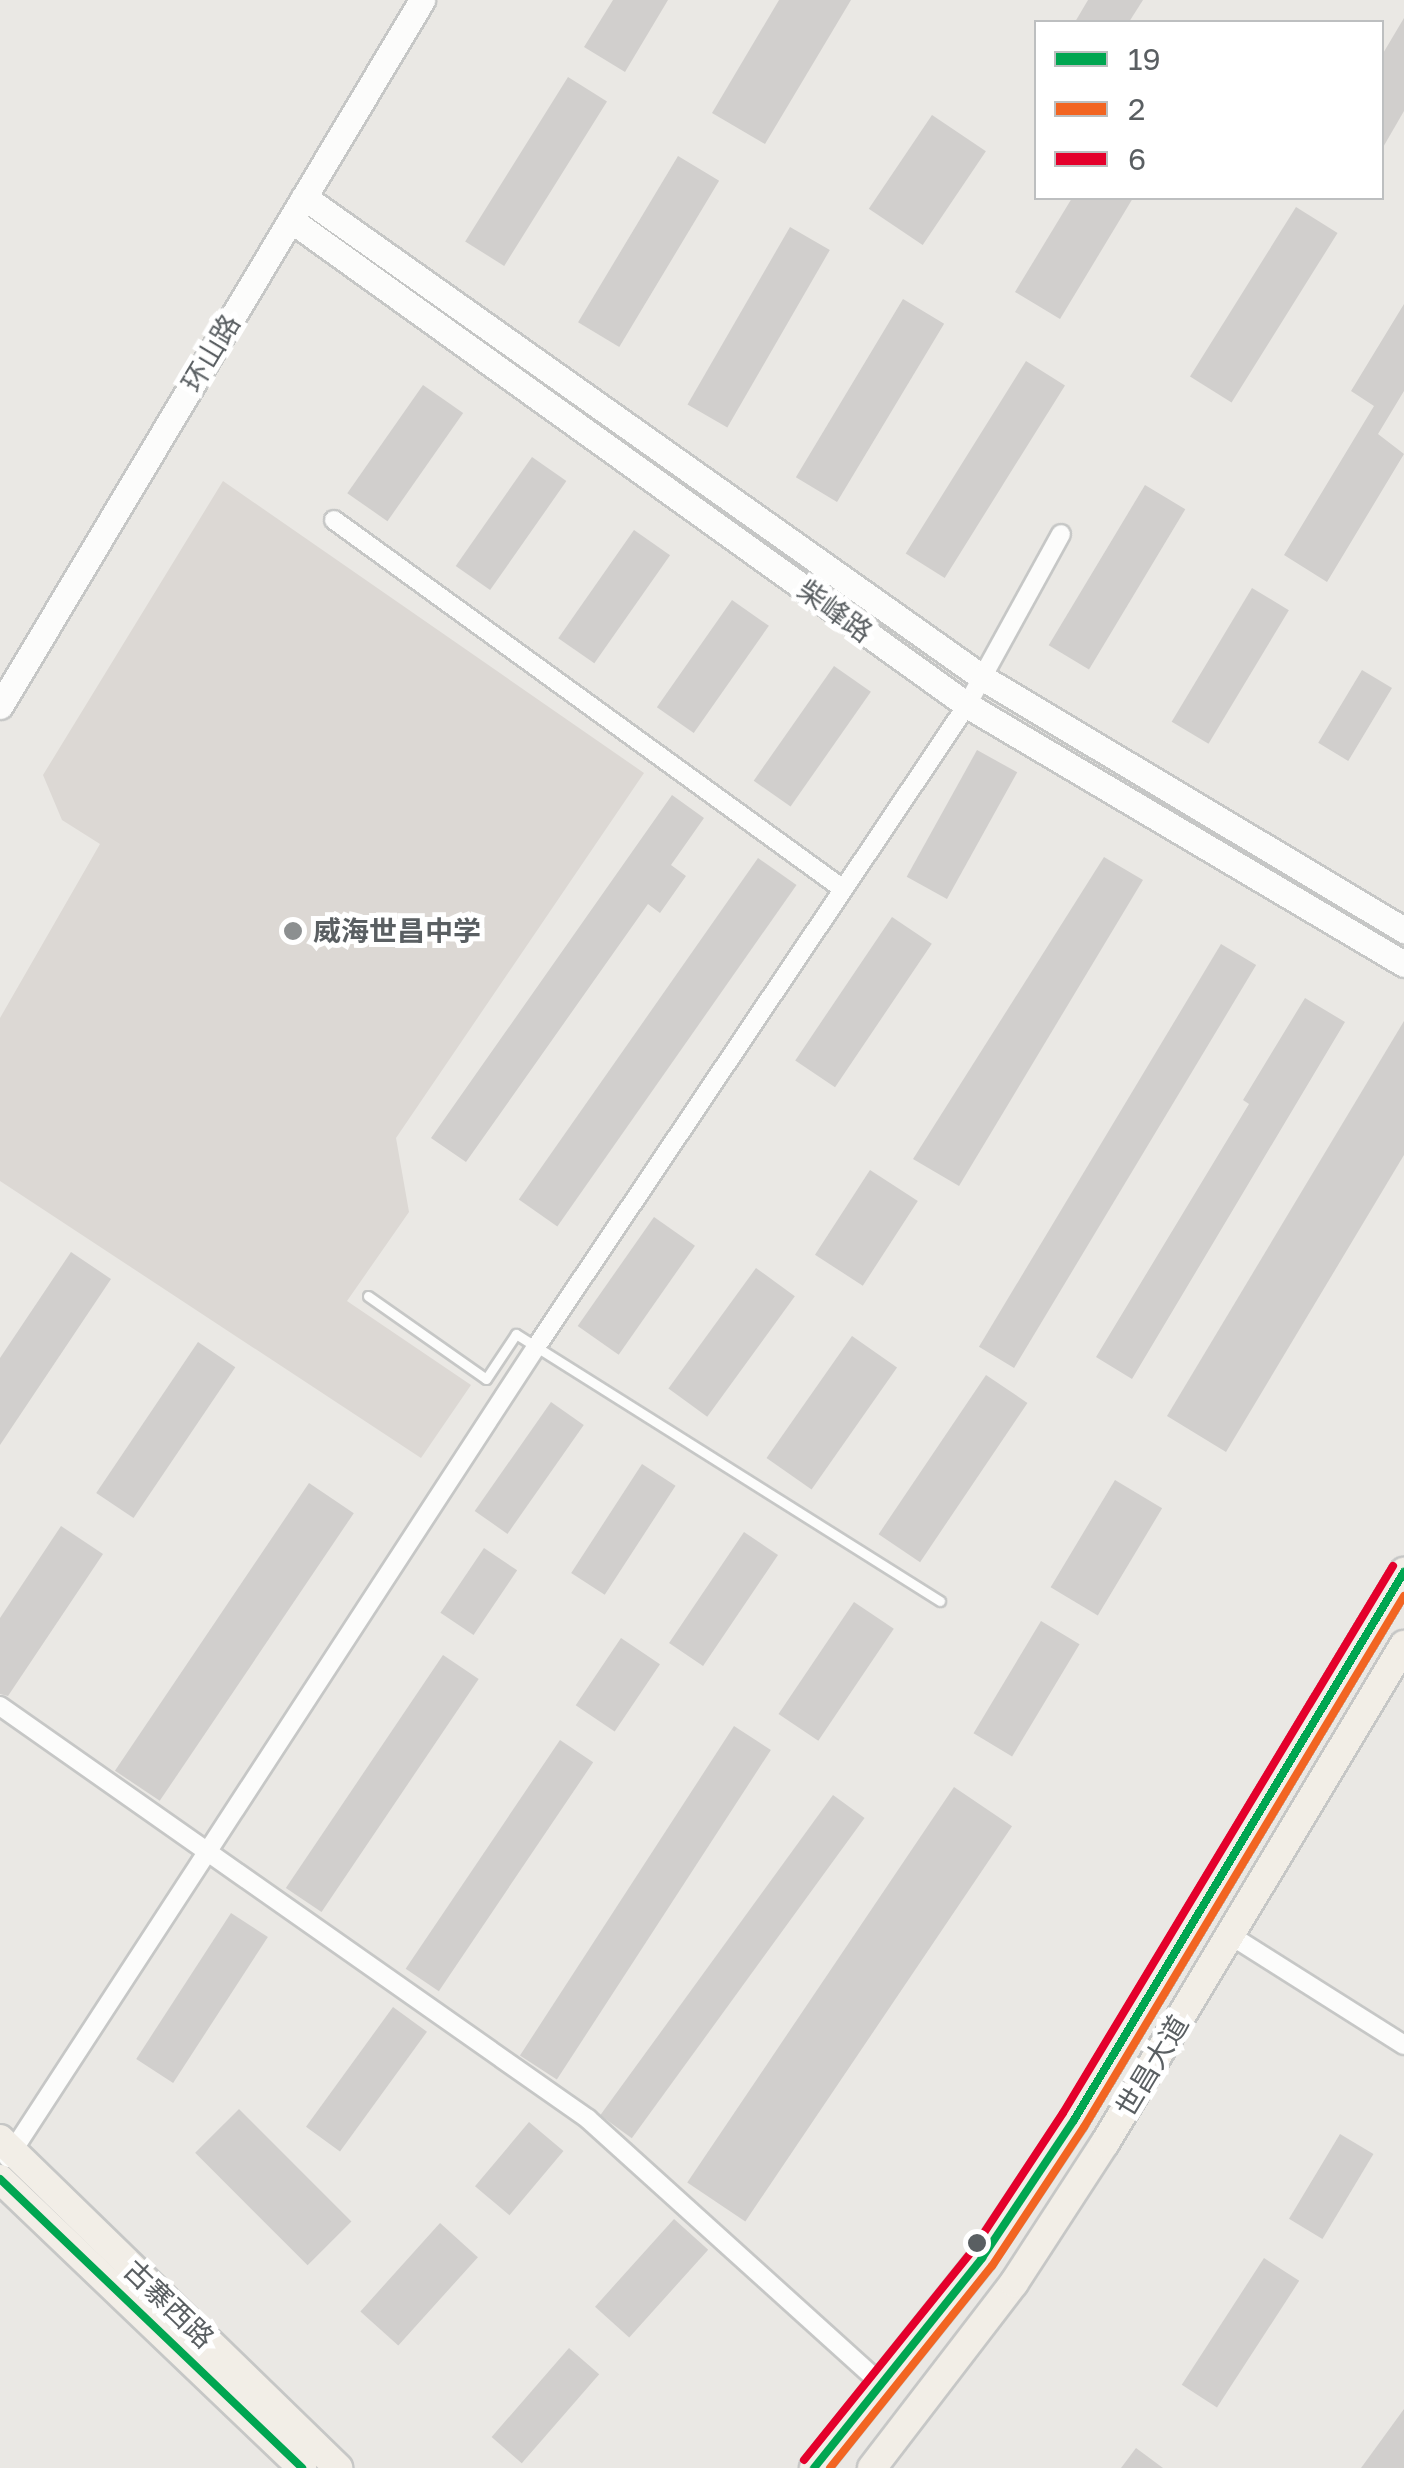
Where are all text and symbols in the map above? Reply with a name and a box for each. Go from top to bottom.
legend [1034,20,1384,200]
text: 19 [1128,41,1161,77]
text: 2 [1128,91,1145,127]
text: 6 [1128,141,1146,177]
street label: 环山路 [175,308,247,398]
street label: 柴峰路 [791,573,879,649]
place label: 威海世昌中学 [313,914,481,948]
marker: 威海世昌中学 [282,920,304,942]
street label: 世昌大道 [1109,2009,1195,2123]
unlabelled marker [967,2233,987,2253]
street label: 古寨西路 [117,2253,221,2355]

